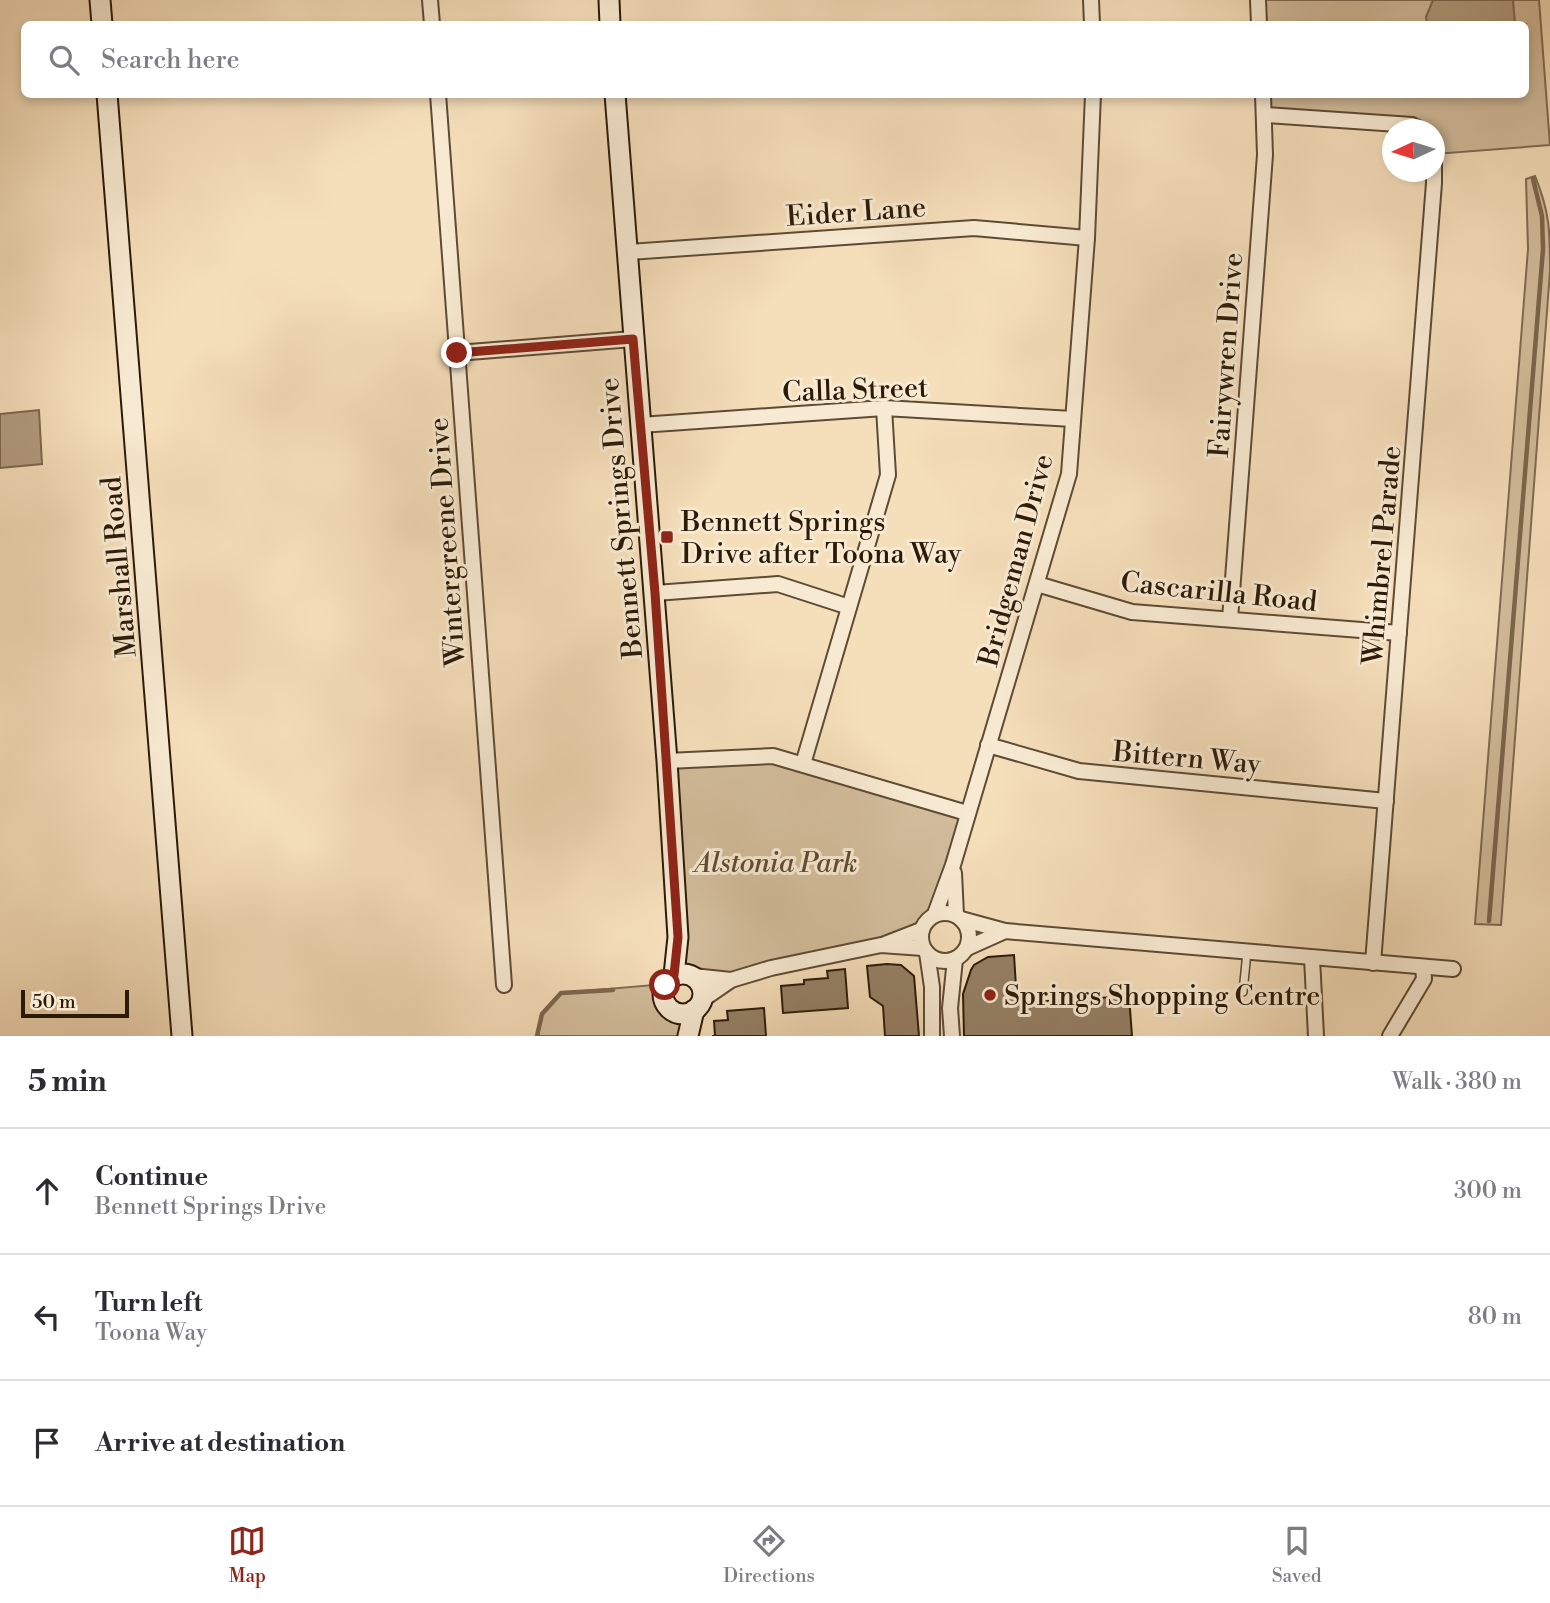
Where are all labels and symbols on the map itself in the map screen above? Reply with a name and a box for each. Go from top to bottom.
north arrow [1382,119,1445,182]
street label: Eider Lane [785,190,927,235]
street label: Fairywren Drive [1202,251,1251,459]
route end [441,337,472,368]
street label: Calla Street [782,370,929,411]
street label: Bennett Springs Drive [592,376,651,661]
street label: Wintergreene Drive [421,416,474,668]
street label: Whimbrel Parade [1355,444,1410,667]
street label: Bridgeman Drive [971,450,1062,671]
street label: Marshall Road [94,475,145,659]
place label: Bennett Springs Drive after Toona Way [680,505,962,572]
marker: Bennett Springs Drive after Toona Way [659,529,675,545]
street label: Cascarilla Road [1119,565,1319,620]
street label: Bittern Way [1110,735,1263,782]
park label: Alstonia Park [692,846,857,881]
route start [649,969,680,1000]
place label: Springs Shopping Centre [1004,979,1320,1014]
scale bar [21,987,130,1019]
marker: Springs Shopping Centre [982,987,998,1003]

